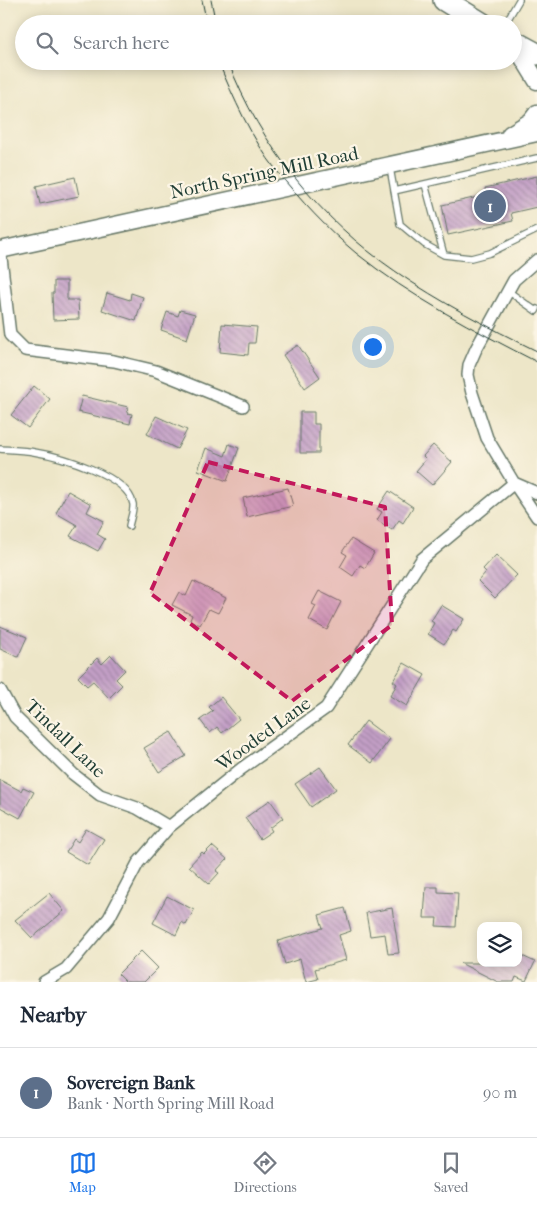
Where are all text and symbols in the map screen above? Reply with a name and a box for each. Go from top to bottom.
search box [15,15,522,70]
icon: search [33,29,61,57]
text: Search here [73,32,169,54]
street label: North Spring Mill Road [168,142,361,204]
pin: 1 [474,187,506,225]
your location [360,334,386,360]
street label: Wooded Lane [211,692,315,776]
street label: Tindall Lane [20,695,110,783]
map controls [477,922,522,967]
button: layers [477,922,522,967]
text: Nearby [20,1003,86,1027]
text: Sovereign Bank [67,1072,195,1094]
text: 1 [33,1083,39,1102]
text: 90 m [483,1083,517,1102]
text: Bank · North Spring Mill Road [67,1094,274,1113]
tab: Map [69,1149,97,1196]
tab: Directions [234,1149,297,1196]
tab: Saved [434,1149,468,1196]

